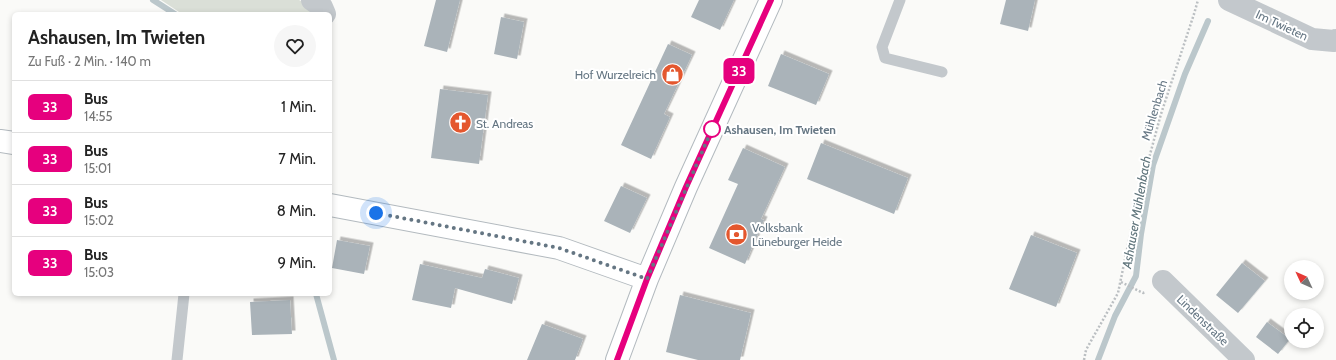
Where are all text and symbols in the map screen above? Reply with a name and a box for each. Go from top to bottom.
street label: Im Twieten [1253,6,1311,44]
button: heart [274,25,316,67]
text: Ashausen, Im Twieten [28,26,205,49]
text: Zu Fuß · 2 Min. · 140 m [28,53,151,69]
line badge: 33 [721,58,757,84]
shop icon: Hof Wurzelreich [659,61,685,87]
text: 33 [731,62,747,80]
place label: Hof Wurzelreich [575,67,656,82]
street label: Mühlenbach [1138,78,1170,142]
text: Bus [84,90,108,108]
text: 33 [42,98,58,116]
text: 1 Min. [281,98,316,116]
text: 14:55 [84,108,113,124]
church icon: St. Andreas [447,110,473,136]
place label: St. Andreas [476,116,533,131]
marker: Ashausen, Im Twieten [703,120,721,138]
place label: Ashausen, Im Twieten [724,122,836,137]
text: Bus [84,142,108,160]
text: 33 [42,150,58,168]
text: 7 Min. [278,150,316,168]
water label: Ashauser Mühlenbach [1118,154,1154,271]
text: 15:01 [84,160,111,176]
text: Bus [84,194,108,212]
text: 33 [42,202,58,220]
text: 8 Min. [277,202,316,220]
your location [366,203,386,223]
text: 15:02 [84,212,114,228]
place label: Volksbank Lüneburger Heide [752,220,842,249]
bank icon: Volksbank Lüneburger Heide [724,221,750,247]
text: Bus [84,246,108,264]
text: 33 [42,254,58,272]
text: 9 Min. [277,254,316,272]
north arrow [1284,260,1324,300]
map controls [1284,260,1324,348]
text: 15:03 [84,264,114,280]
street label: Lindenstraße [1174,292,1232,348]
button: locate [1284,308,1324,348]

